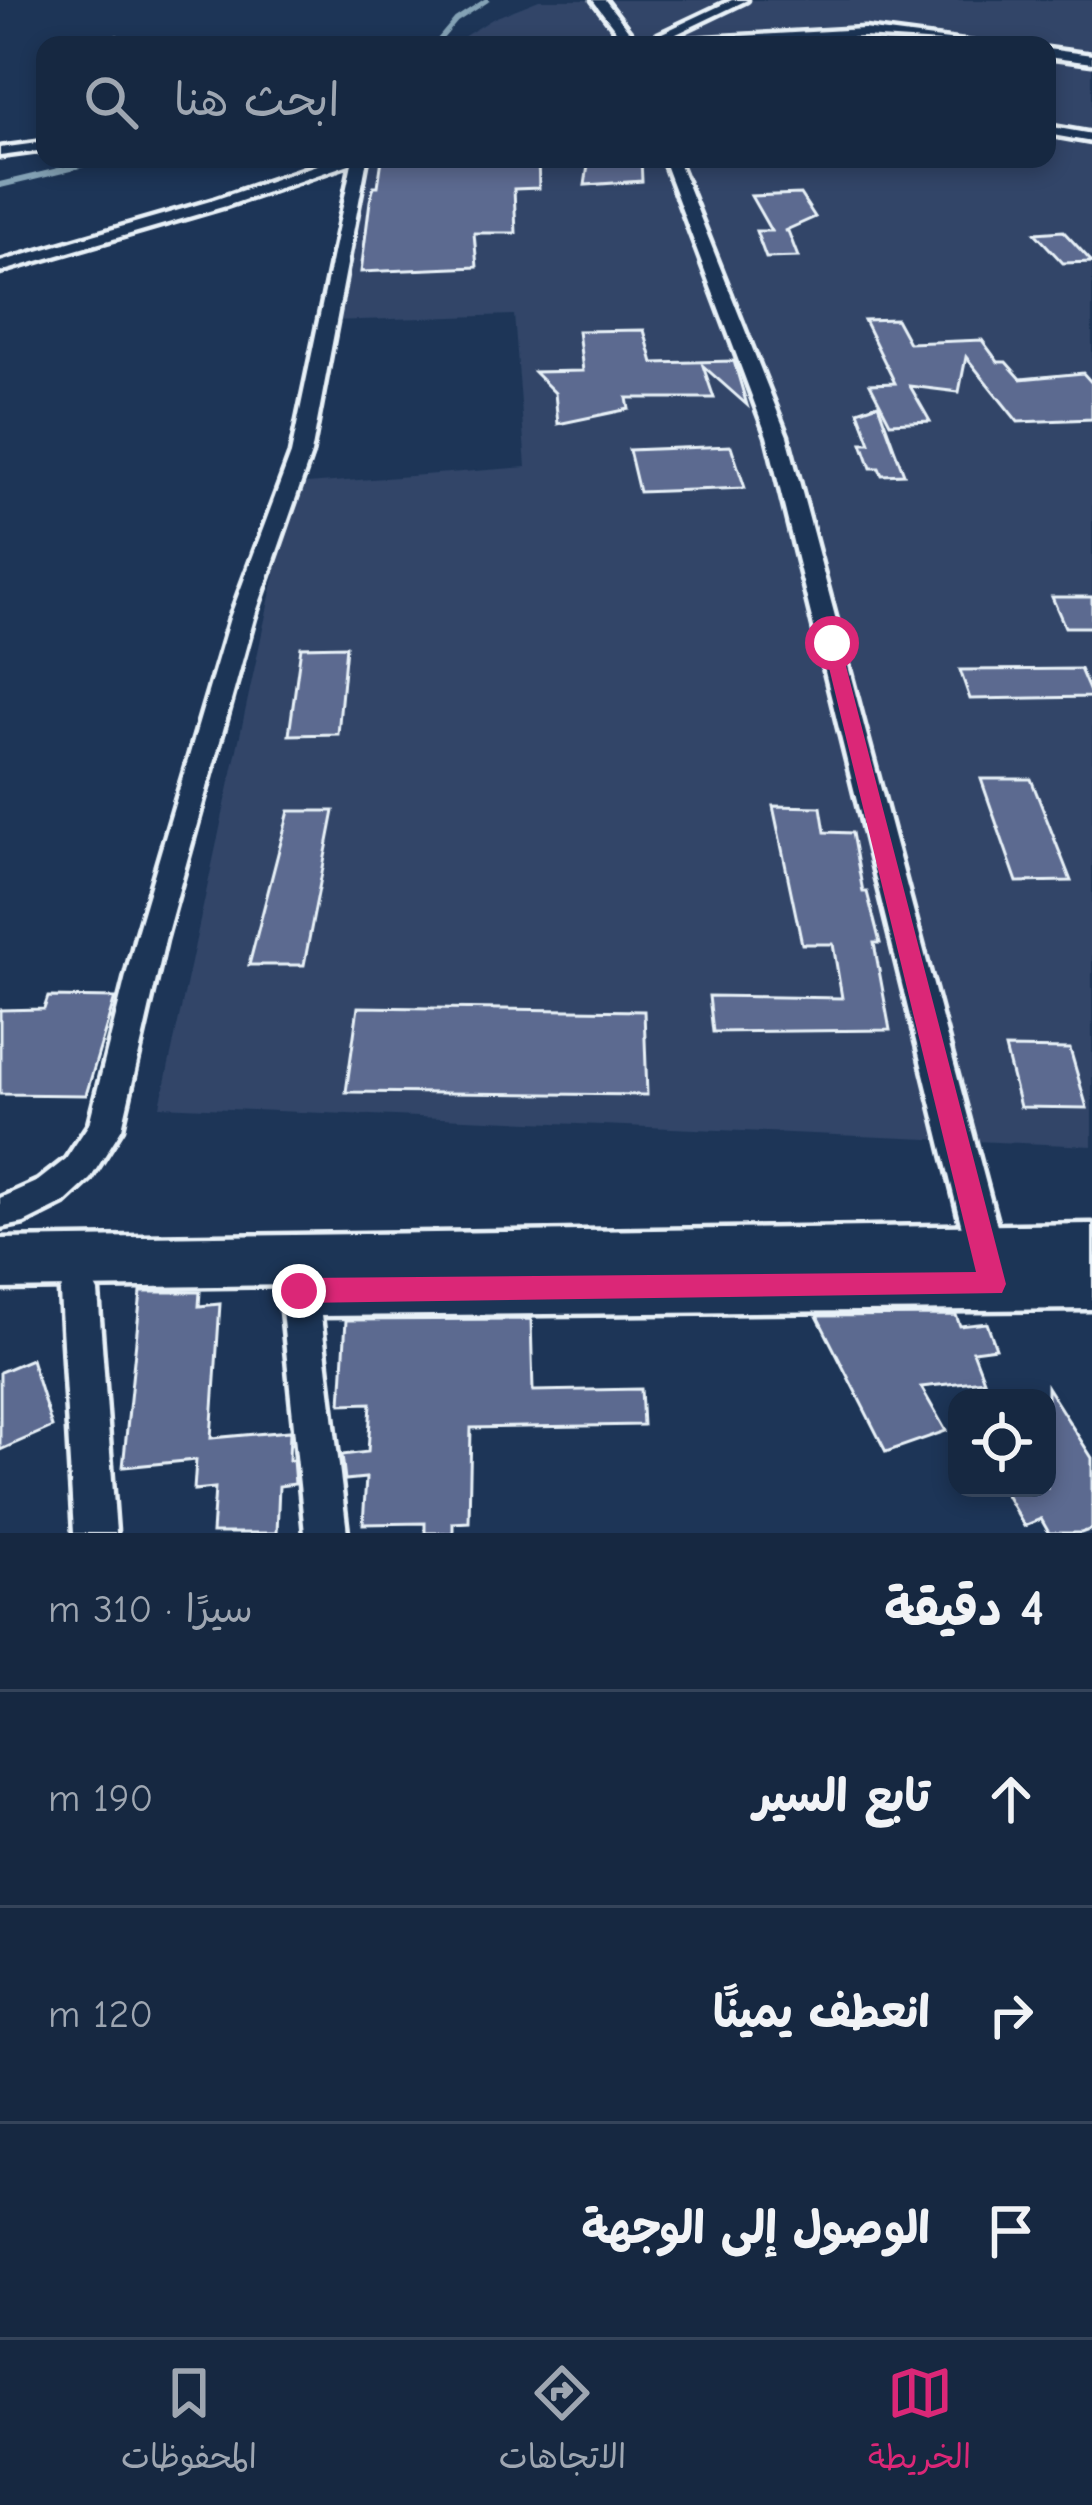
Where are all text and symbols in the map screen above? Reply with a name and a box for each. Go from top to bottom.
search box [36,36,1056,168]
icon: search [78,69,144,135]
text: ابحث هنا [174,74,339,126]
route start [805,616,859,670]
route end [272,1264,326,1318]
map controls [948,1389,1056,1497]
button: locate [948,1389,1056,1497]
text: 4 دقيقة [884,1579,1044,1638]
text: سيرًا · 310 m [48,1587,253,1632]
icon: ahead [978,1766,1044,1832]
text: تابع السير [754,1770,930,1822]
text: 190 m [48,1776,153,1821]
icon: right [978,1982,1044,2048]
text: انعطف يمينًا [713,1986,930,2038]
text: 120 m [48,1992,153,2037]
icon: arrive [978,2198,1044,2264]
text: الوصول إلى الوجهة [582,2202,930,2254]
tab: المحفوظات [121,2360,257,2486]
tab: الاتجاهات [499,2360,626,2486]
tab: الخريطة [868,2360,971,2486]

